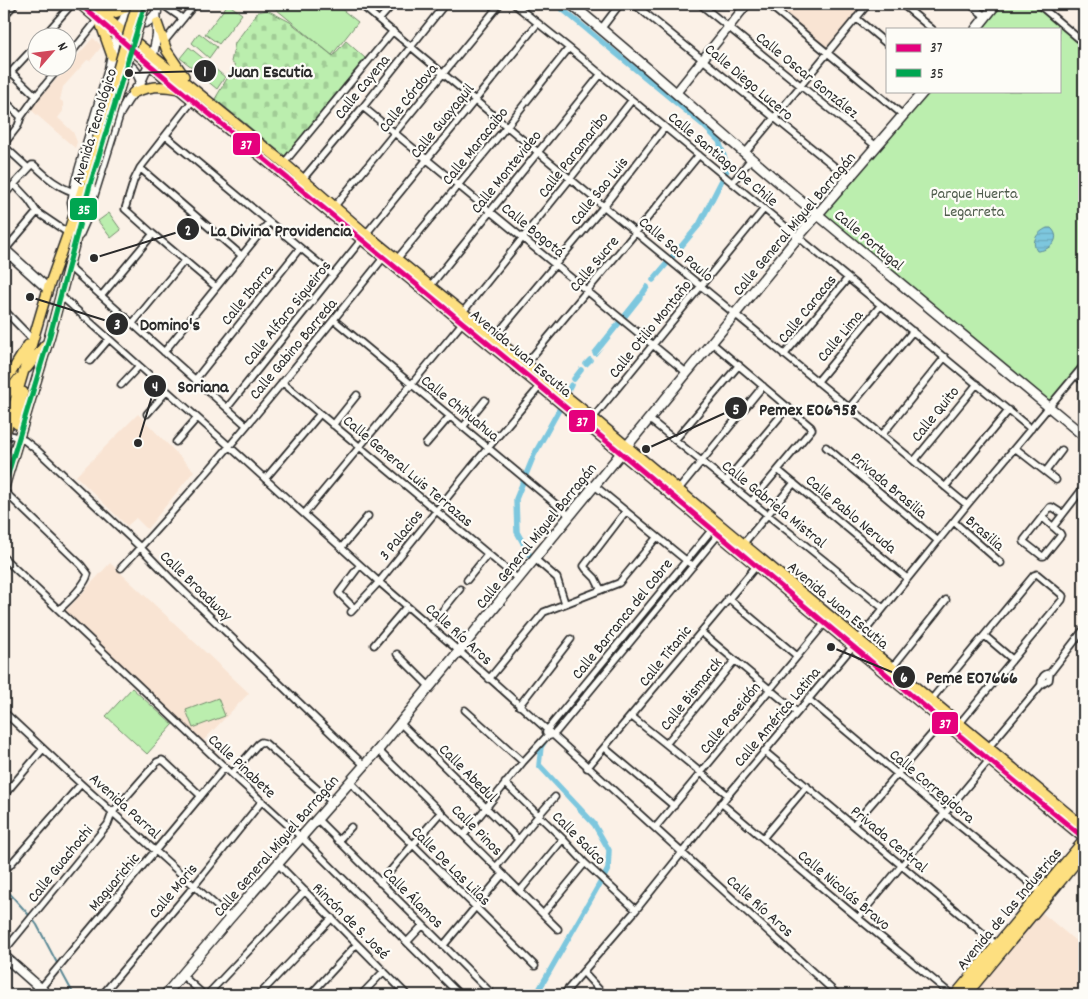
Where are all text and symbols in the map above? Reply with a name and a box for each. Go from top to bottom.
street label: Calle Oscar González [750,27,863,125]
north arrow [28,28,78,78]
legend [886,28,1060,92]
text: 37 [930,38,943,60]
text: N [51,39,72,55]
street label: Calle Diego Lucero [699,39,798,127]
street label: Calle Cayena [330,50,397,125]
callout: Juan Escutia [193,54,322,87]
street label: Calle Córdova [374,59,444,138]
text: Juan Escutia [228,61,313,86]
text: 1 [203,62,207,84]
text: 35 [930,64,944,86]
street label: Avenida Tecnológico [67,66,124,188]
street label: Calle Guayaquil [405,79,481,164]
street label: Calle Maracaibo [437,102,515,191]
street label: Calle Santiago De Chile [662,107,783,213]
street label: Calle Paramaribo [533,108,615,203]
street label: Calle Montevideo [466,126,548,219]
line badge: 37 [232,132,261,156]
text: 37 [240,136,252,156]
street label: Calle General Miguel Barragán [728,148,862,302]
street label: Calle Sao Luis [565,152,635,231]
park label: Parque Huerta Legarreta [931,183,1018,224]
line badge: 35 [69,197,98,221]
street label: Calle Bogotá [495,198,569,264]
text: 35 [78,201,91,221]
street label: Calle Portugal [828,205,909,277]
street label: Calle Sao Paulo [633,212,718,288]
callout: La Divina Providencia [176,213,362,246]
text: La Divina Providencia [210,220,352,245]
text: 2 [185,221,191,243]
street label: Calle Sucre [565,232,625,298]
street label: Calle Alfaro Siqueiros [238,256,338,371]
street label: Calle Ibarra [216,260,280,331]
street label: Calle Caracas [773,270,843,349]
street label: Calle Otilio Montaño [604,275,698,384]
street label: Calle Gabino Barreda [244,293,344,405]
street label: Avenida Juan Escutia [465,304,577,404]
street label: Calle Lima [812,305,870,368]
callout: Domino's [105,307,210,340]
text: Domino's [140,314,201,339]
text: 3 [114,315,121,337]
callout: Soriana [143,369,239,402]
street label: Calle Chihuahua [415,370,504,448]
text: Soriana [177,376,229,401]
text: 4 [152,377,158,399]
street label: Calle Quito [906,382,966,447]
callout: Pemex E06958 [724,392,867,425]
text: Pemex E06958 [759,399,857,424]
text: 5 [733,400,740,422]
line badge: 37 [568,409,596,433]
street label: Calle General Luis Terrazas [337,410,478,534]
text: 37 [576,413,588,433]
street label: Privada Brasilia [845,447,932,525]
street label: Calle Gabriela Mistral [716,455,831,555]
street label: Calle General Miguel Barragán [471,459,603,614]
street label: Calle Pablo Neruda [800,470,901,560]
street label: 3 Palacios [374,505,430,566]
street label: Brasilia [960,510,1009,558]
street label: Calle Broadway [154,546,237,628]
street label: Calle Barranca del Cobre [567,554,679,685]
street label: Avenida Juan Escutia [782,556,894,656]
street label: Calle Río Aros [420,598,497,672]
street label: Calle Titanic [634,621,698,692]
street label: Calle Bismarck [655,653,729,736]
callout: Peme E07666 [892,660,1028,693]
street label: Calle América Latina [729,662,827,773]
text: Peme E07666 [926,667,1018,692]
text: 6 [900,668,908,690]
street label: Calle Poseidón [695,678,767,760]
line badge: 37 [931,711,959,735]
text: 37 [939,715,951,735]
street label: Calle Pinabete [202,729,280,804]
street label: Calle Abedul [433,739,502,808]
street label: Calle Corregidora [884,744,980,830]
street label: Avenida Parral [83,768,165,845]
street label: Calle General Miguel Barragán [209,771,345,923]
street label: Calle Pinos [445,800,508,862]
street label: Privada Central [845,801,932,879]
street label: Calle Saúco [546,806,611,871]
street label: Calle Guachochi [22,821,99,908]
street label: Calle De Las Lilas [405,822,496,912]
street label: Avenida de las Industrias [952,843,1068,976]
street label: Calle Nicolás Bravo [792,845,895,937]
street label: Maguarichic [84,848,146,917]
street label: Calle Moris [144,859,204,924]
street label: Calle Álamos [376,863,448,935]
street label: Calle Río Aros [721,870,798,944]
street label: Rincón de S. José [306,878,394,966]

